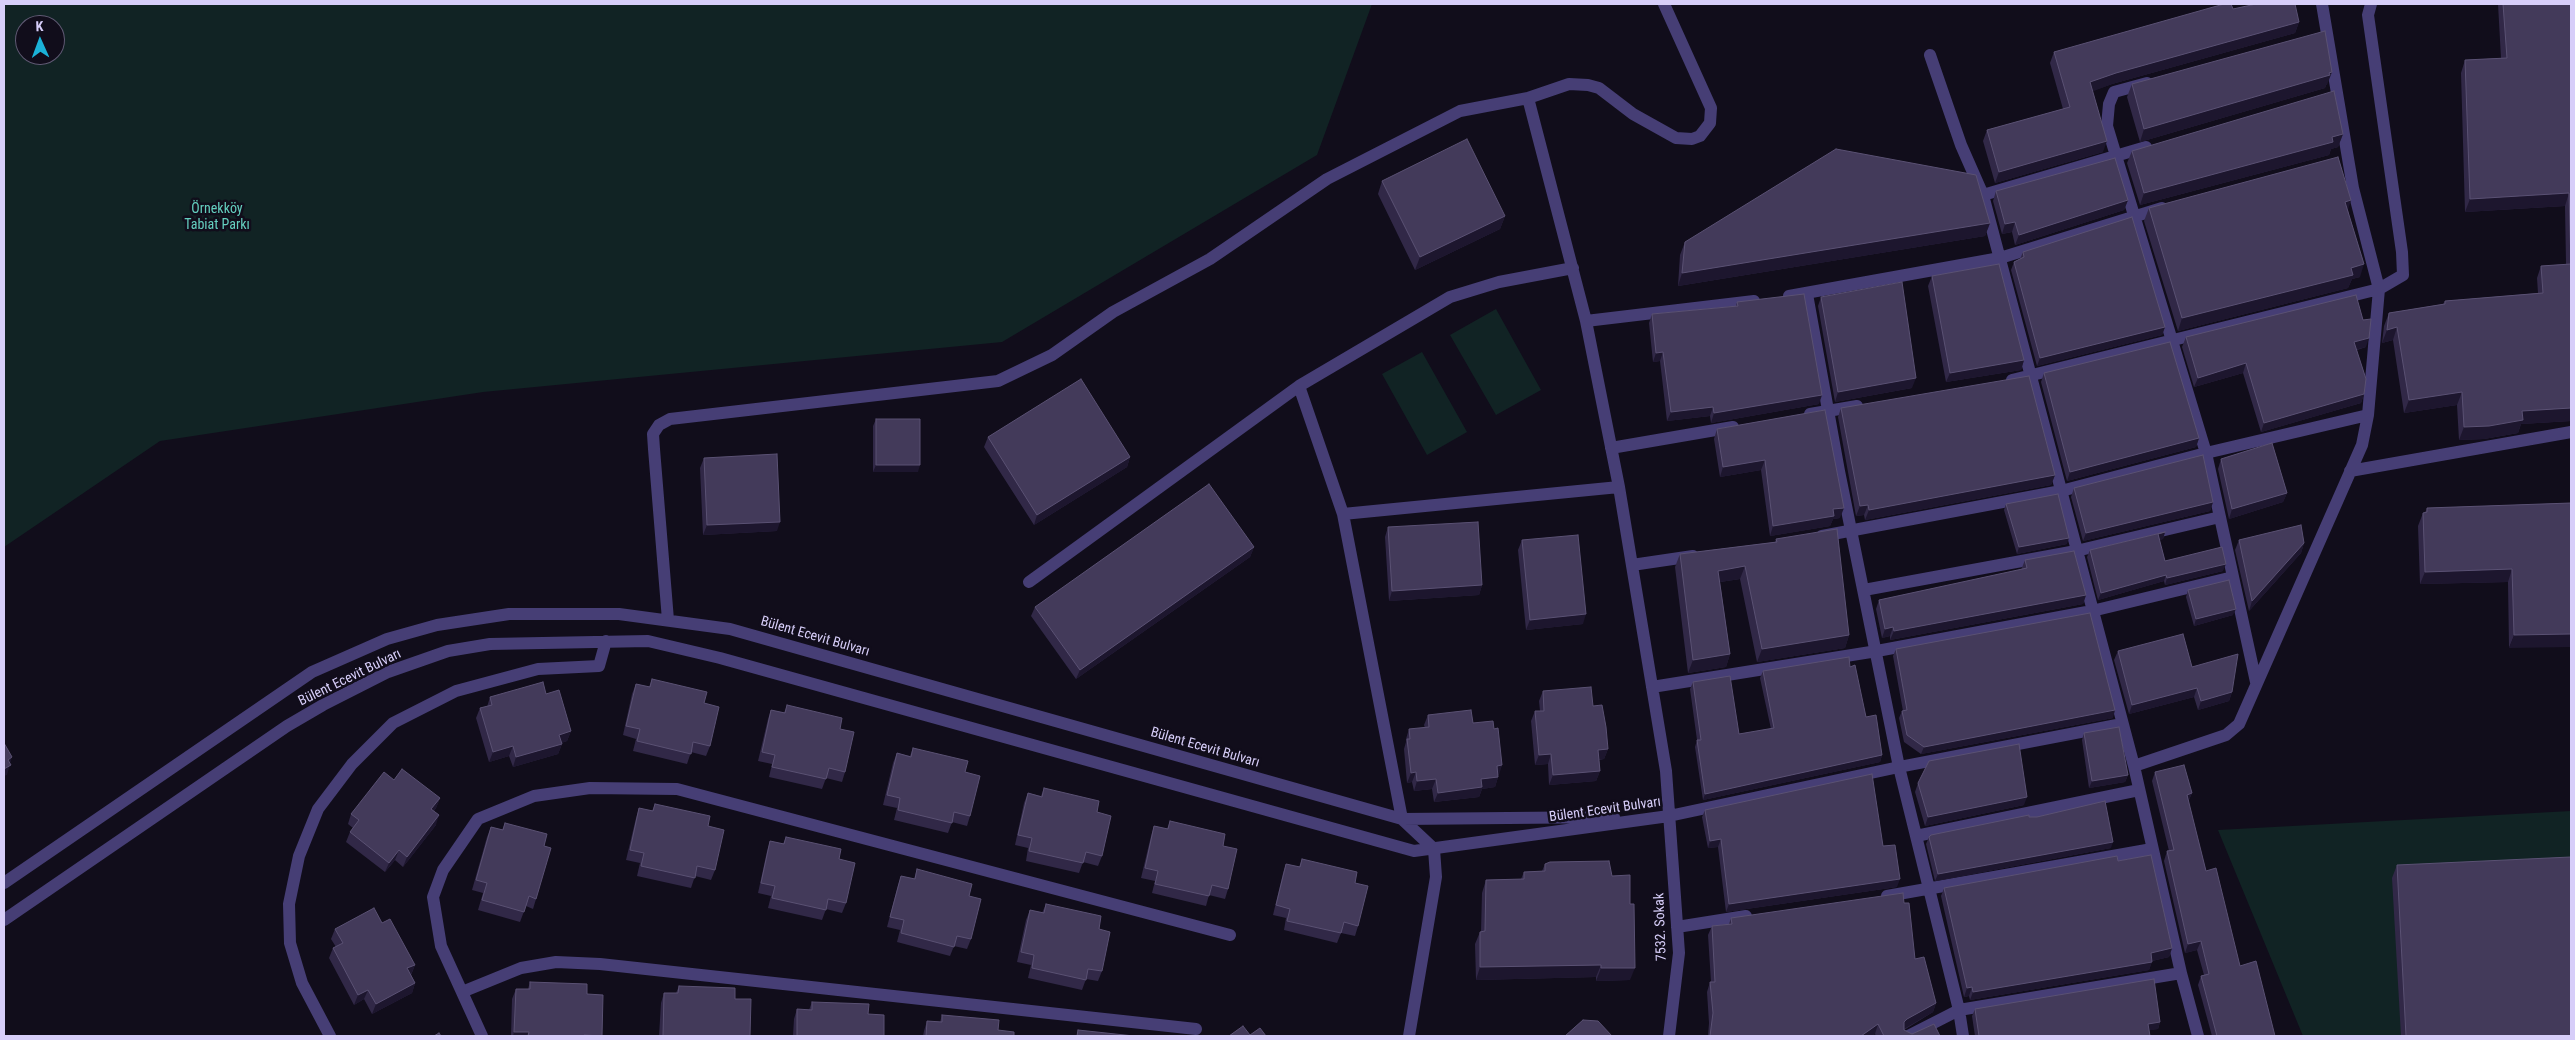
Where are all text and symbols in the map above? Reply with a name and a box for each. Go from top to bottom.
north arrow [15,15,65,65]
text: K [35,18,44,34]
park label: Örnekköy Tabiat Parkı [184,201,250,233]
street label: Bülent Ecevit Bulvarı [759,613,871,661]
street label: Bülent Ecevit Bulvarı [296,646,404,710]
street label: Bülent Ecevit Bulvarı [1149,724,1261,772]
street label: Bülent Ecevit Bulvarı [1548,794,1662,826]
street label: 7532. Sokak [1651,893,1671,961]

